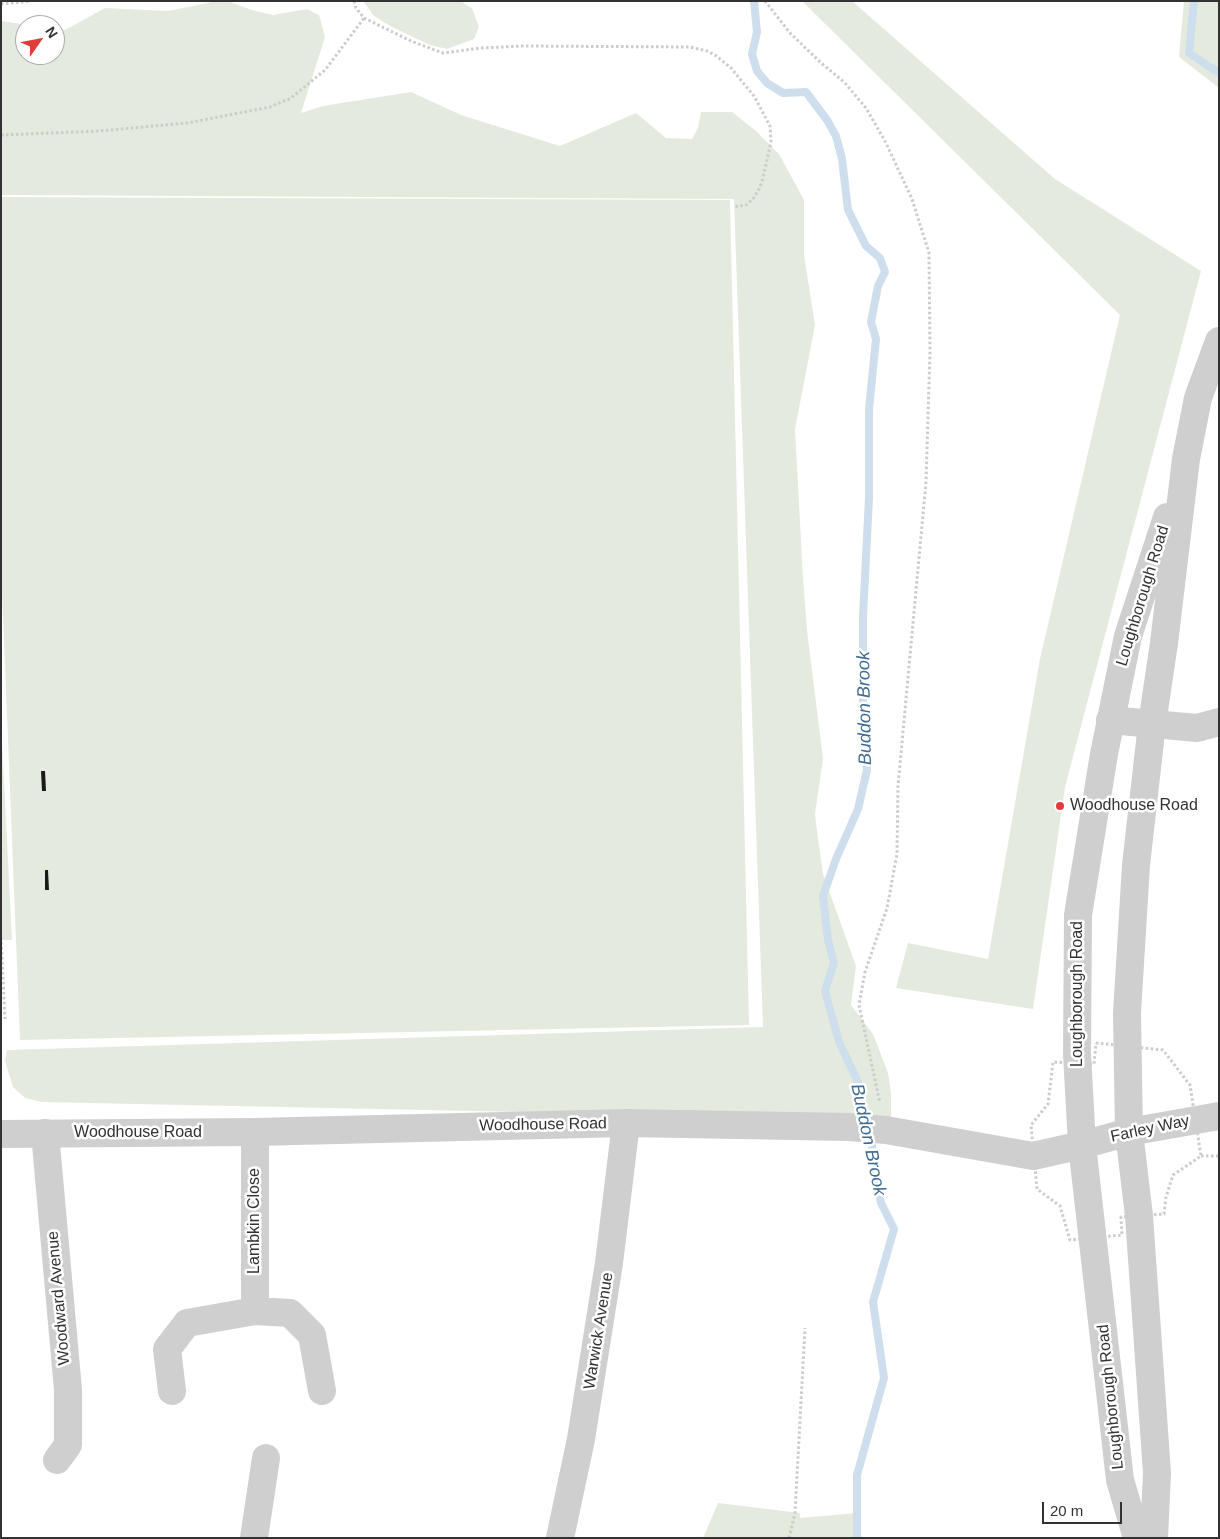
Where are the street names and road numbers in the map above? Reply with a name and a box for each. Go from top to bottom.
street label: Loughborough Road [1112,523,1174,669]
street label: Loughborough Road [1068,921,1088,1067]
street label: Farley Way [1109,1111,1191,1147]
street label: Woodhouse Road [479,1114,607,1136]
street label: Woodhouse Road [74,1123,202,1143]
street label: Lambkin Close [245,1168,265,1274]
street label: Woodward Avenue [44,1230,74,1366]
street label: Warwick Avenue [580,1271,618,1391]
street label: Loughborough Road [1094,1323,1128,1471]

